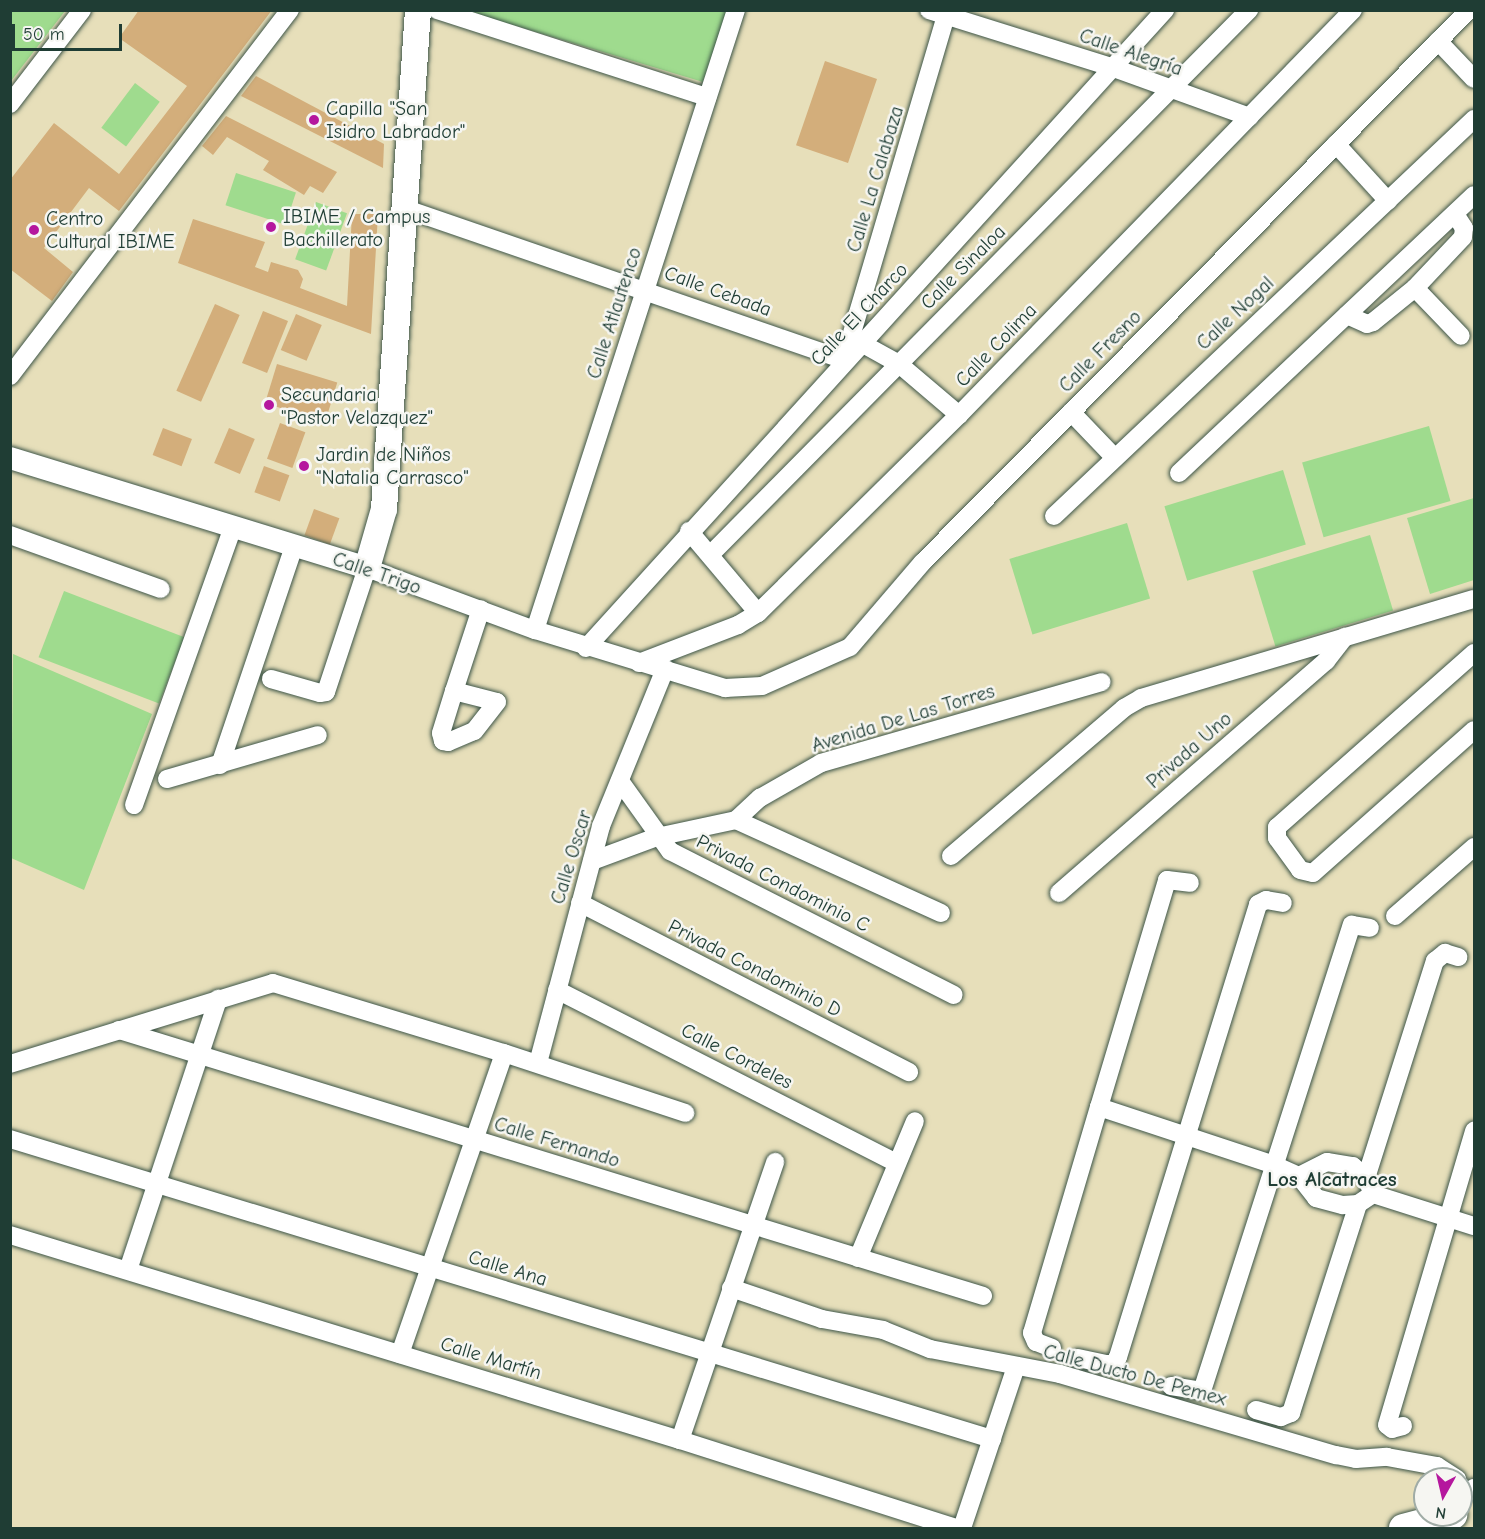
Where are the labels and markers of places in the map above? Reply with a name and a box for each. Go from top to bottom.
place label: Capilla "San Isidro Labrador" [326,96,465,143]
marker: Capilla "San Isidro Labrador" [307,113,321,127]
place label: IBIME / Campus Bachillerato [283,204,430,251]
place label: Centro Cultural IBIME [46,207,175,254]
marker: IBIME / Campus Bachillerato [264,220,278,234]
marker: Centro Cultural IBIME [27,223,41,237]
place label: Secundaria "Pastor Velazquez" [281,382,433,429]
marker: Secundaria "Pastor Velazquez" [262,398,276,412]
place label: Jardin de Niños "Natalia Carrasco" [316,442,469,489]
marker: Jardin de Niños "Natalia Carrasco" [297,459,311,473]

